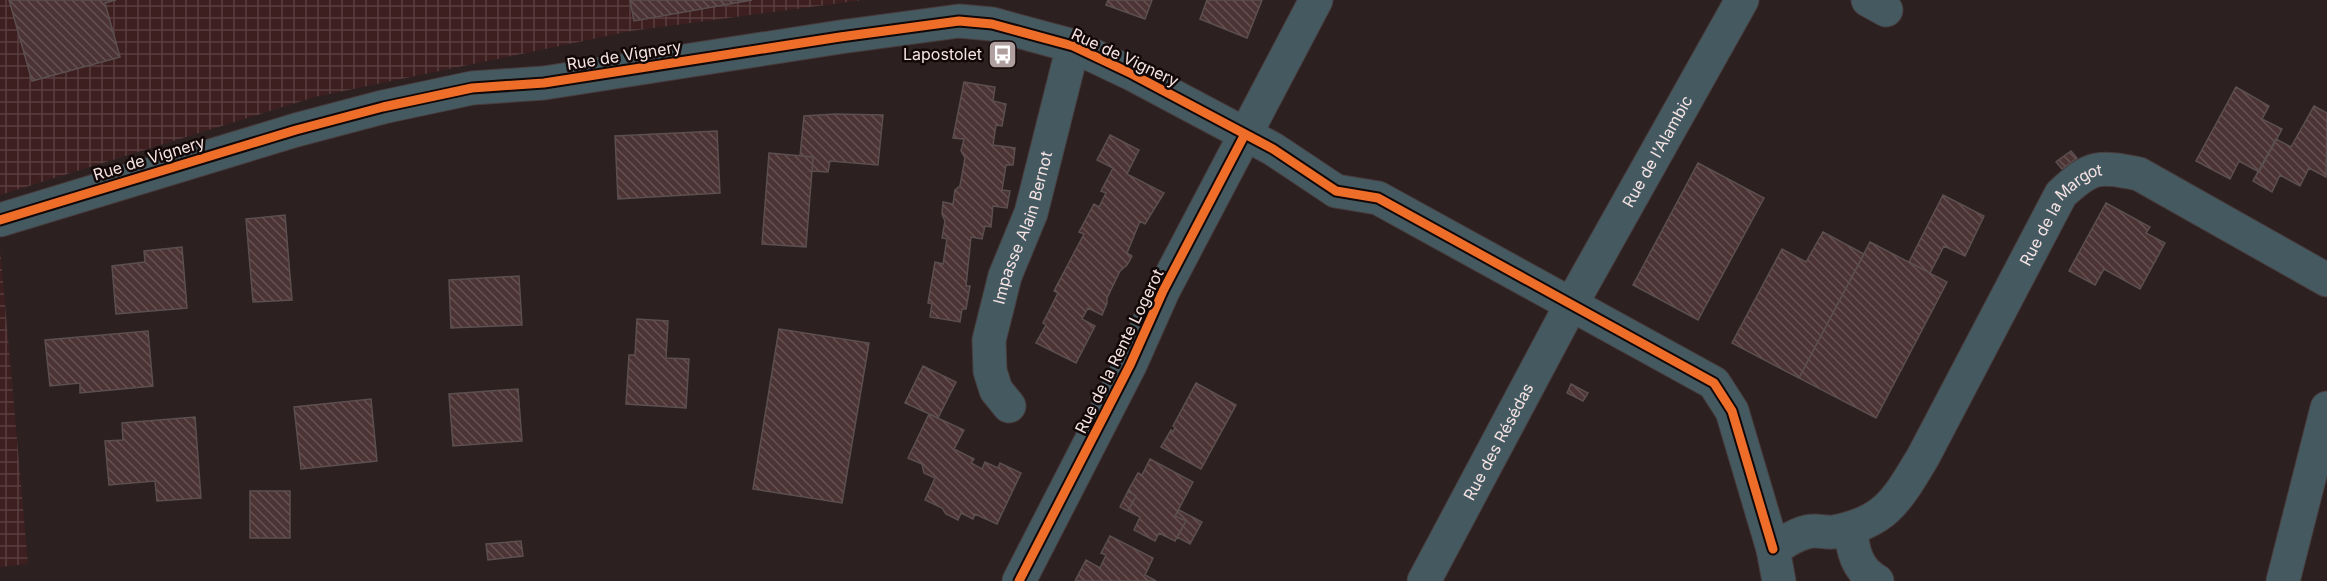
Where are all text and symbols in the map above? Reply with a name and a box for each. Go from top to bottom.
street label: Rue de Vignery [1068,23,1182,91]
street label: Rue de Vignery [565,36,683,74]
bus stop icon: Lapostolet [987,38,1019,70]
place label: Lapostolet [903,44,982,64]
street label: Rue de l'Alambic [1618,92,1697,211]
street label: Rue de Vignery [91,131,207,185]
street label: Impasse Alain Bernot [988,149,1056,306]
street label: Rue de la Margot [2015,159,2103,269]
street label: Rue de la Rente Logerot [1070,265,1168,437]
street label: Rue des Résédas [1459,379,1538,504]

